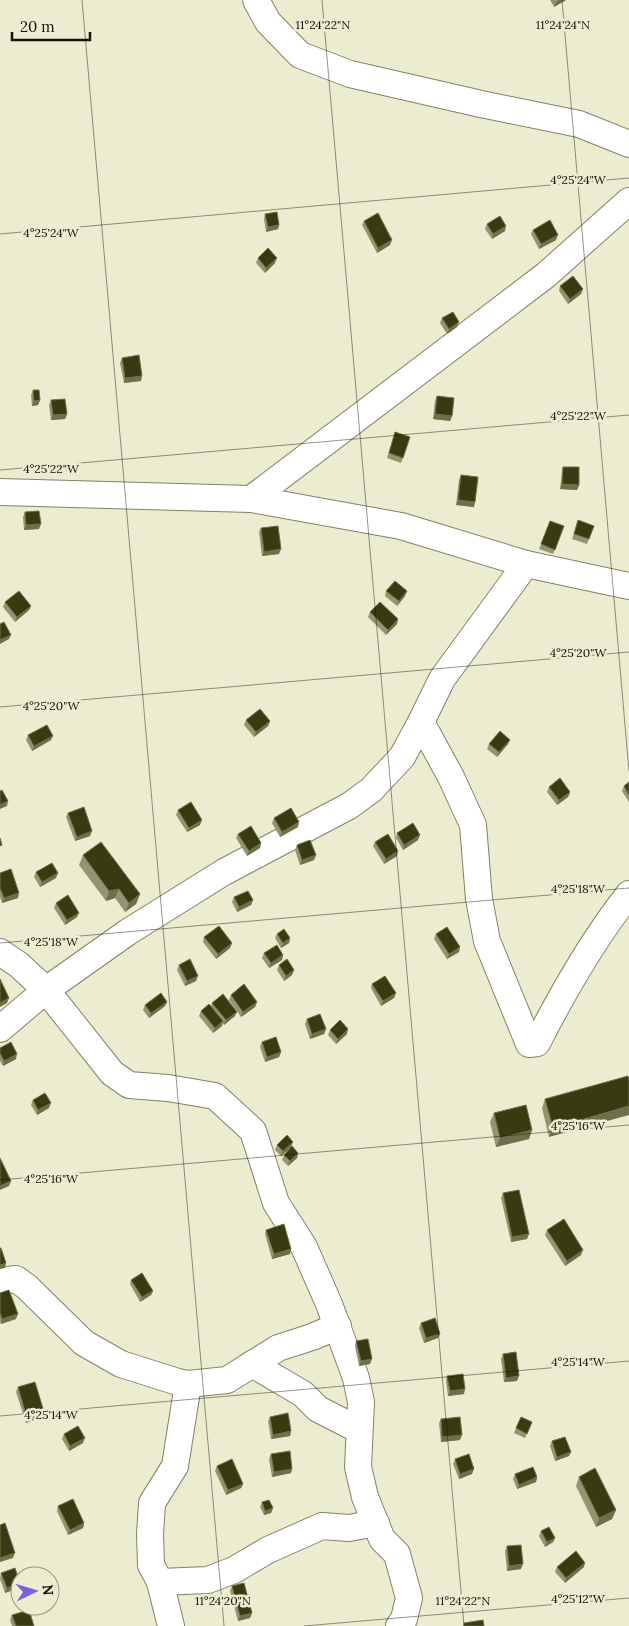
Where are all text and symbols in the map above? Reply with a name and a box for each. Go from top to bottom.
scale bar [12,10,90,42]
text: 20 m [20,17,55,36]
text: 11°24'22"N [296,17,350,32]
text: 11°24'24"N [536,17,590,32]
text: 4°25'24"W [550,172,607,187]
text: 4°25'24"W [23,225,80,240]
text: 4°25'22"W [550,408,607,423]
text: 4°25'22"W [23,461,80,476]
text: 4°25'20"W [550,645,607,660]
text: 4°25'20"W [23,698,80,713]
text: 4°25'18"W [551,881,606,896]
text: 4°25'18"W [24,934,79,949]
text: 4°25'16"W [551,1118,606,1133]
text: 4°25'16"W [24,1171,79,1186]
text: 4°25'14"W [551,1354,606,1369]
text: 4°25'14"W [24,1407,79,1422]
north arrow [10,1566,60,1616]
text: N [39,1584,57,1596]
text: 4°25'12"W [551,1591,606,1606]
text: 11°24'20"N [195,1593,251,1608]
text: 11°24'22"N [436,1593,490,1608]

